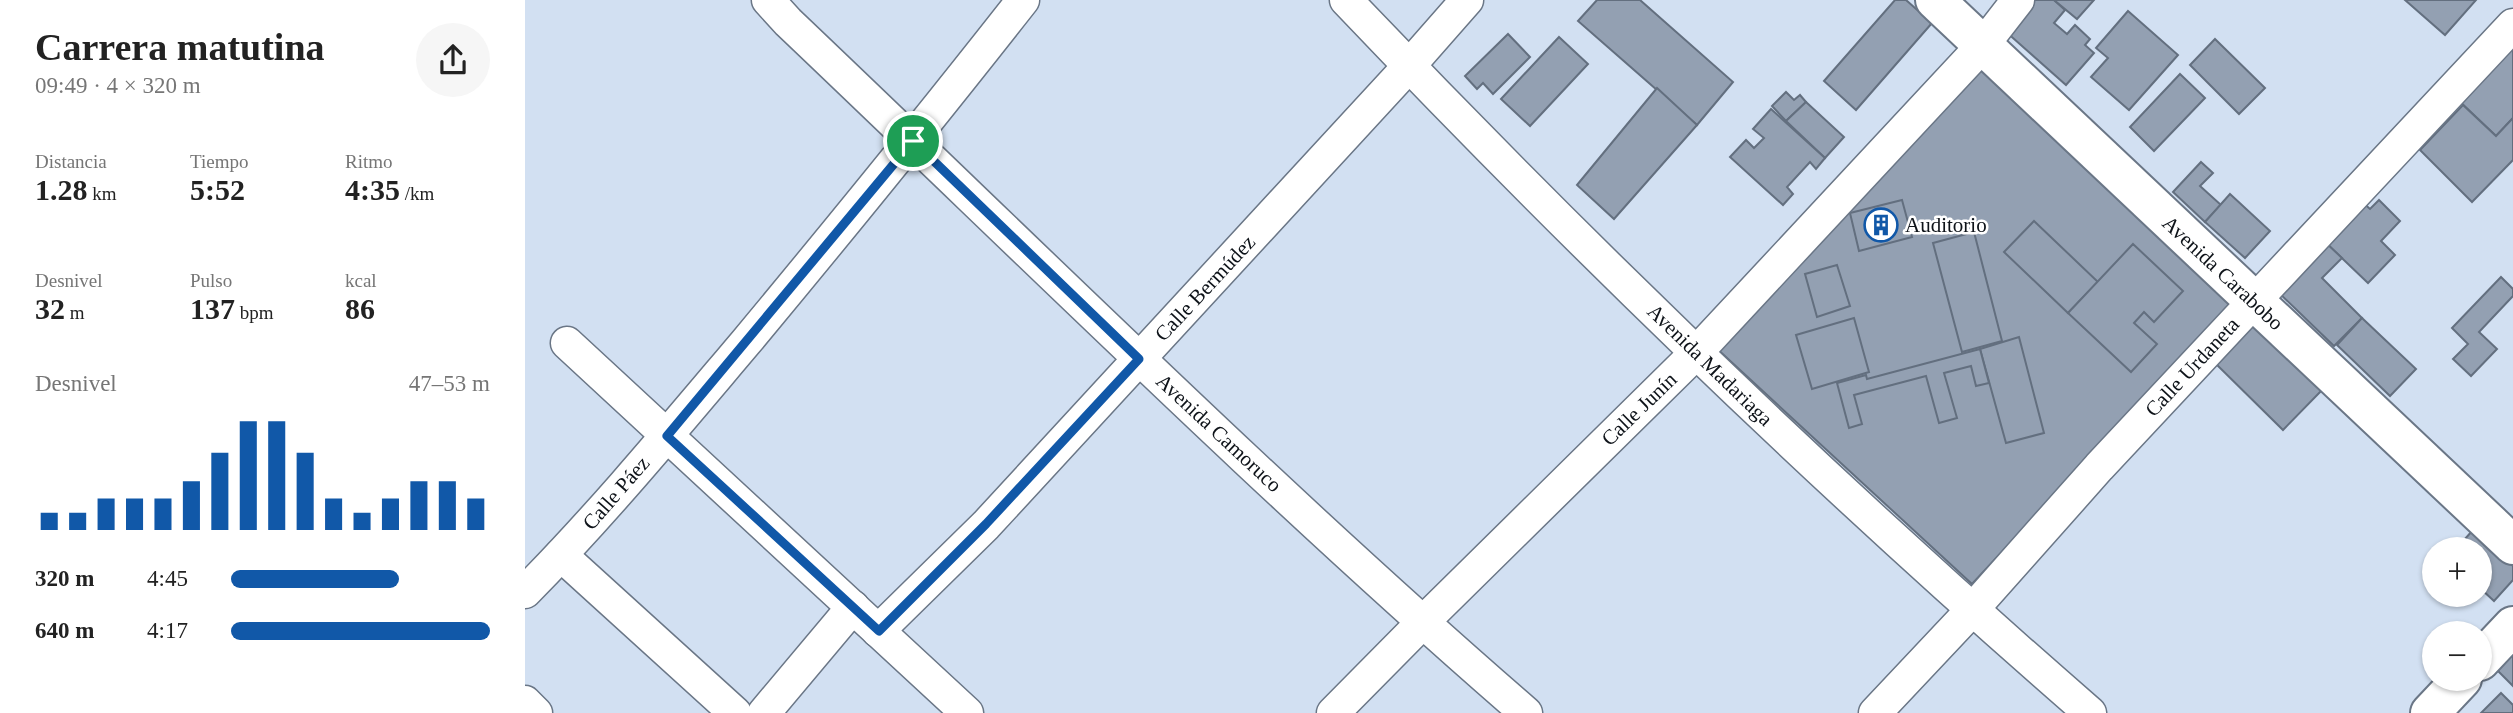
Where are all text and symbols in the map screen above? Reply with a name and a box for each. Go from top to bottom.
button: share [416,23,490,97]
text: Carrera matutina [35,26,325,68]
text: 09:49 · 4 × 320 m [35,73,201,98]
pin [883,111,943,171]
icon: arrive [894,122,932,160]
text: Distancia [35,151,107,172]
text: Tiempo [190,151,248,172]
text: Ritmo [345,151,393,172]
text: 1.28 [35,173,88,206]
text: 5:52 [190,173,245,206]
text: 4:35 [345,173,400,206]
text: km [88,183,117,204]
text: /km [400,183,434,204]
building icon: Auditorio [1862,206,1900,244]
street label: Avenida Carabobo [2158,211,2288,335]
place label: Auditorio [1905,213,1987,237]
street label: Calle Bermúdez [1150,230,1260,346]
text: Desnivel [35,270,103,291]
text: Pulso [190,270,232,291]
text: kcal [345,270,377,291]
text: 32 [35,292,65,325]
text: 137 [190,292,235,325]
text: 86 [345,292,375,325]
street label: Avenida Madariaga [1642,299,1778,431]
text: m [65,302,85,323]
text: bpm [235,302,274,323]
street label: Calle Urdaneta [2140,312,2244,421]
street label: Calle Junín [1596,367,1682,451]
street label: Avenida Camoruco [1151,369,1287,497]
text: Desnivel [35,371,117,396]
text: 47–53 m [409,371,490,396]
street label: Calle Páez [578,451,654,535]
map controls [2422,537,2492,691]
button: + [2422,537,2492,607]
text: 320 m [35,566,94,591]
text: 4:45 [147,566,188,591]
text: 640 m [35,618,94,643]
text: 4:17 [147,618,188,643]
button: − [2422,621,2492,691]

